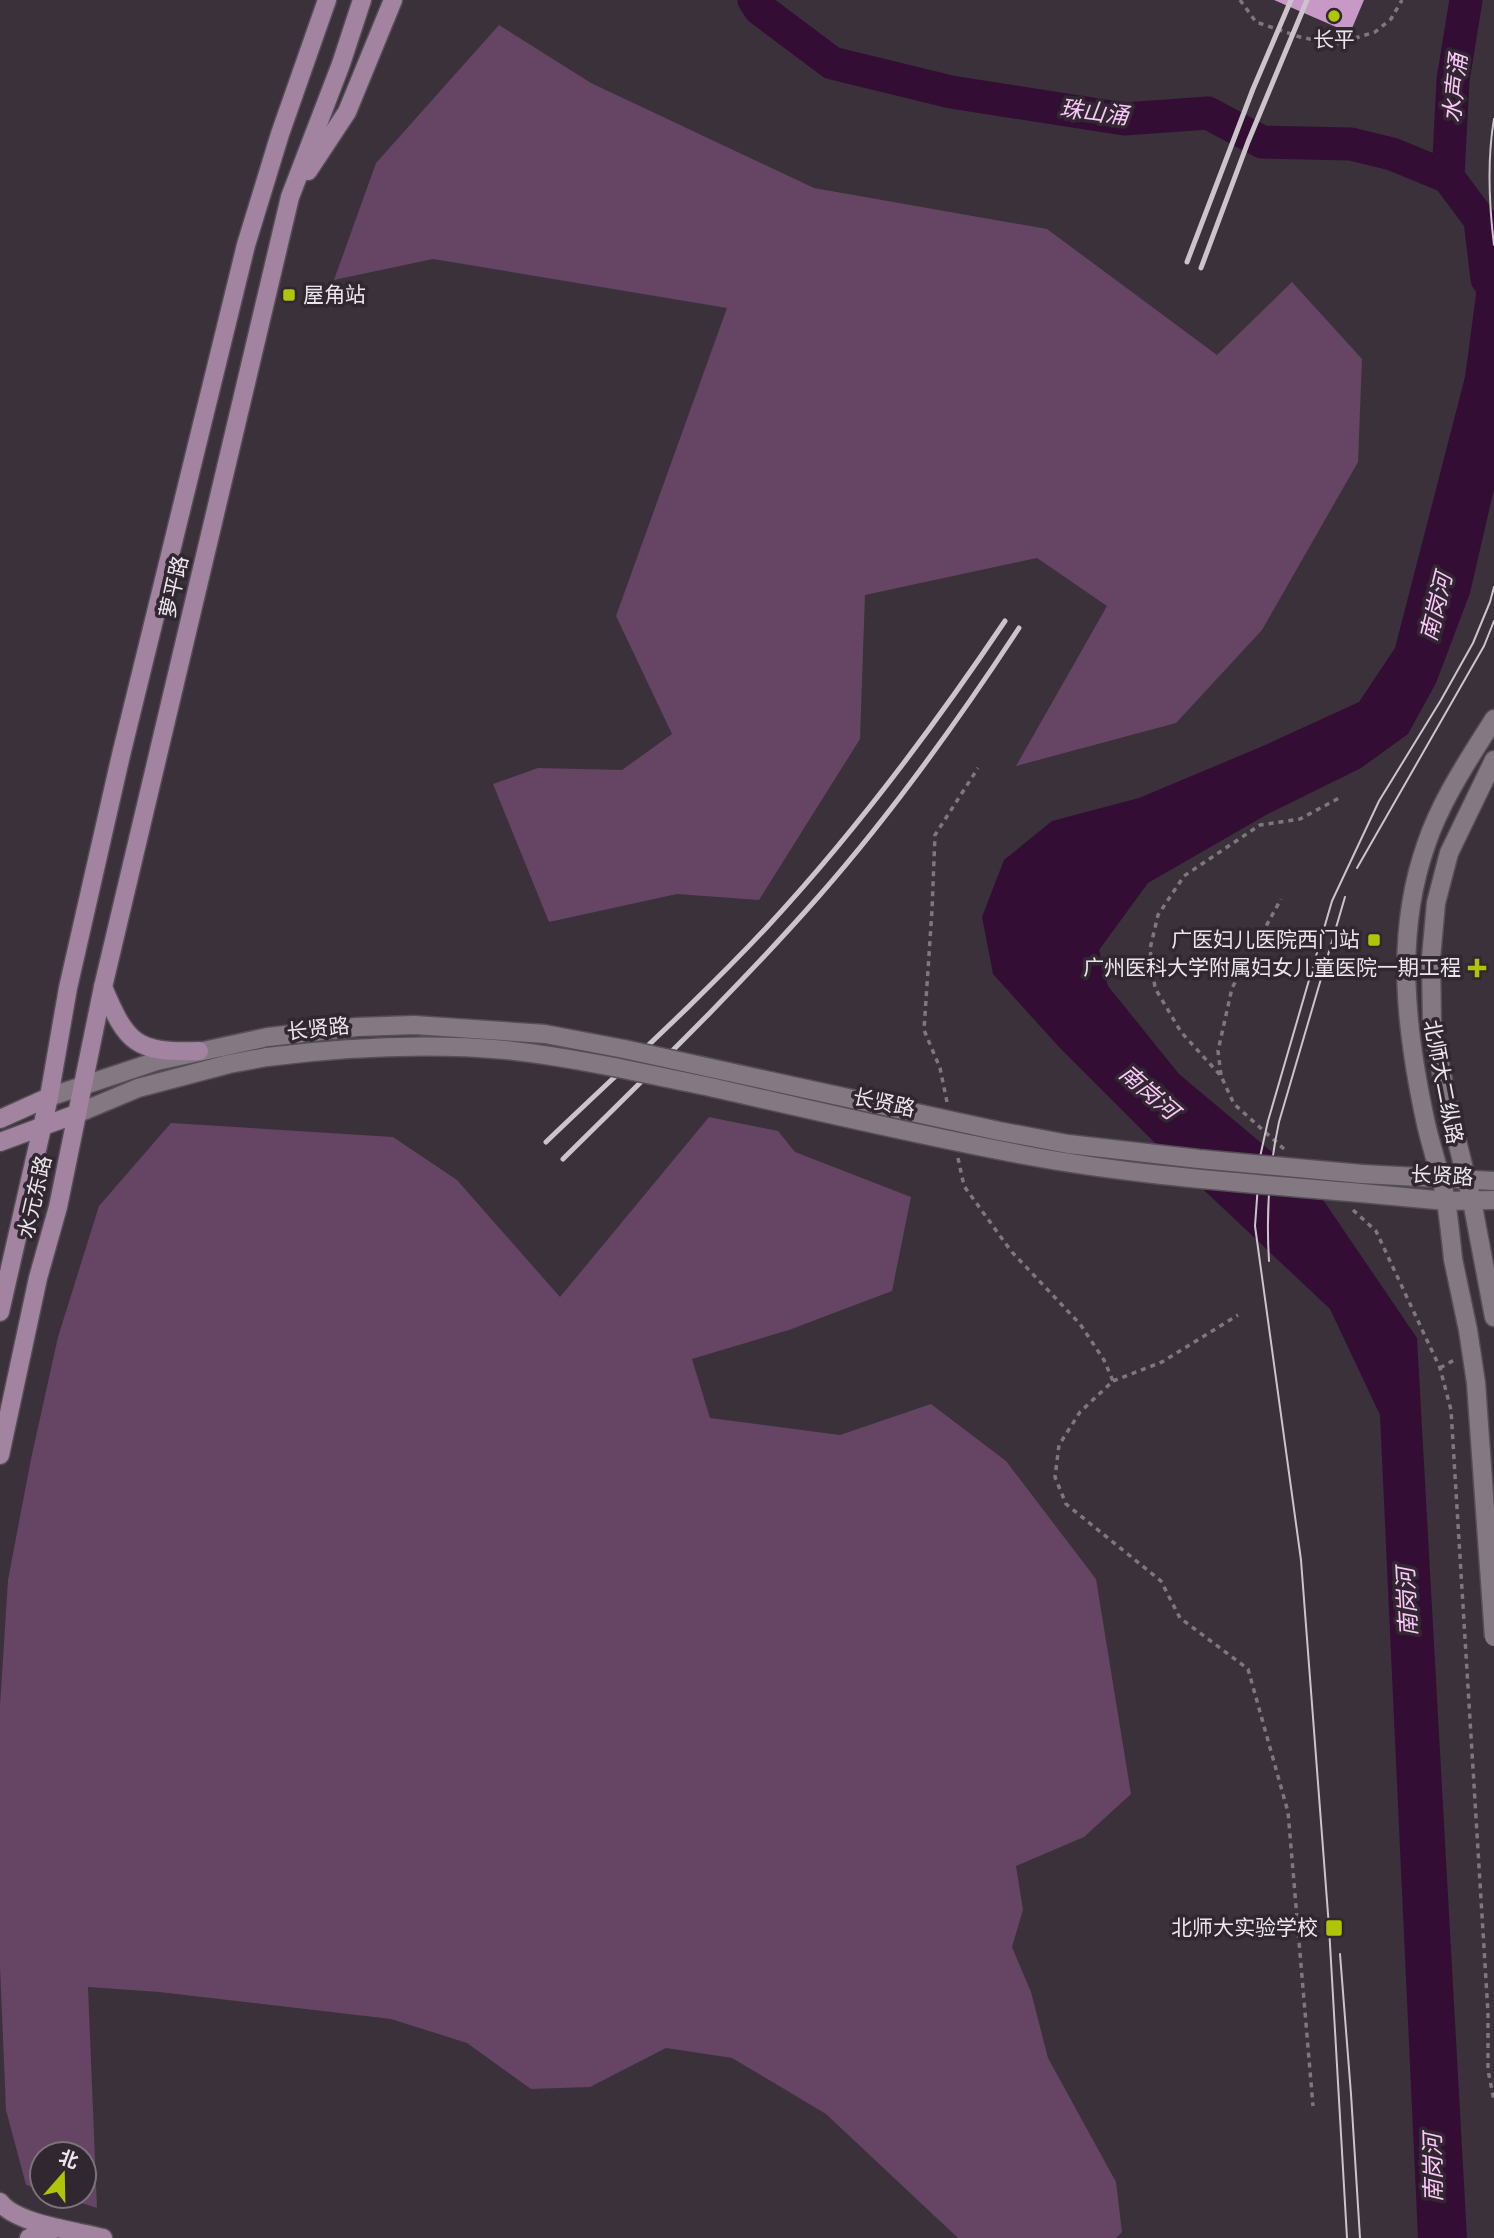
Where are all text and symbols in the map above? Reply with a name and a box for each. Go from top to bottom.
marker: 长平 [1326,8,1342,24]
place label: 长平 [1313,28,1355,52]
water label: 水声涌 [1438,49,1472,124]
water label: 珠山涌 [1058,95,1133,129]
place label: 屋角站 [303,283,366,307]
marker: 屋角站 [281,287,297,303]
street label: 萝平路 [155,554,193,620]
water label: 南岗河 [1415,566,1458,644]
place label: 广医妇儿医院西门站 [1171,928,1360,952]
marker: 广医妇儿医院西门站 [1366,932,1382,948]
place label: 广州医科大学附属妇女儿童医院一期工程 [1083,956,1461,980]
marker: 广州医科大学附属妇女儿童医院一期工程 [1467,958,1487,978]
street label: 长贤路 [285,1014,351,1044]
street label: 北师大二纵路 [1419,1018,1467,1146]
water label: 南岗河 [1114,1060,1187,1127]
street label: 长贤路 [851,1085,917,1121]
street label: 水元东路 [14,1153,56,1241]
street label: 长贤路 [1410,1162,1474,1190]
water label: 南岗河 [1392,1563,1422,1637]
place label: 北师大实验学校 [1171,1916,1318,1940]
marker: 北师大实验学校 [1324,1918,1344,1938]
water label: 南岗河 [1419,2129,1447,2203]
north arrow [28,2140,98,2210]
text: 北 [56,2146,81,2173]

